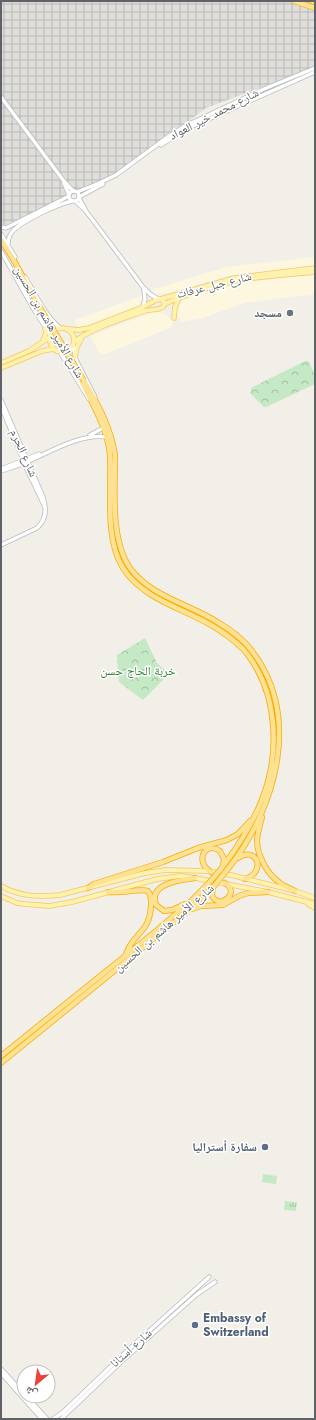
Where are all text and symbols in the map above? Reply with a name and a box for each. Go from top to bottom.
street label: شارع محمد خير العواد [166,84,262,144]
street label: شارع الأمير هاشم بن الحسين [9,262,89,382]
street label: شارع جبل عرفات [175,267,253,303]
place label: مسجد [254,304,282,322]
marker: مسجد [285,308,295,318]
street label: شارع الحرم [6,426,43,480]
park label: خربة الحاج حسن [100,662,176,680]
street label: شارع الأمير هاشم بن الحسين [110,879,218,977]
place label: سفارة أستراليا [192,1138,257,1156]
marker: سفارة أستراليا [260,1142,270,1152]
place label: Embassy of Switzerland [203,1309,269,1341]
marker: Embassy of Switzerland [190,1320,200,1330]
street label: شارع أستانا [106,1324,156,1372]
north arrow [16,1364,56,1404]
text: ش [22,1383,40,1403]

